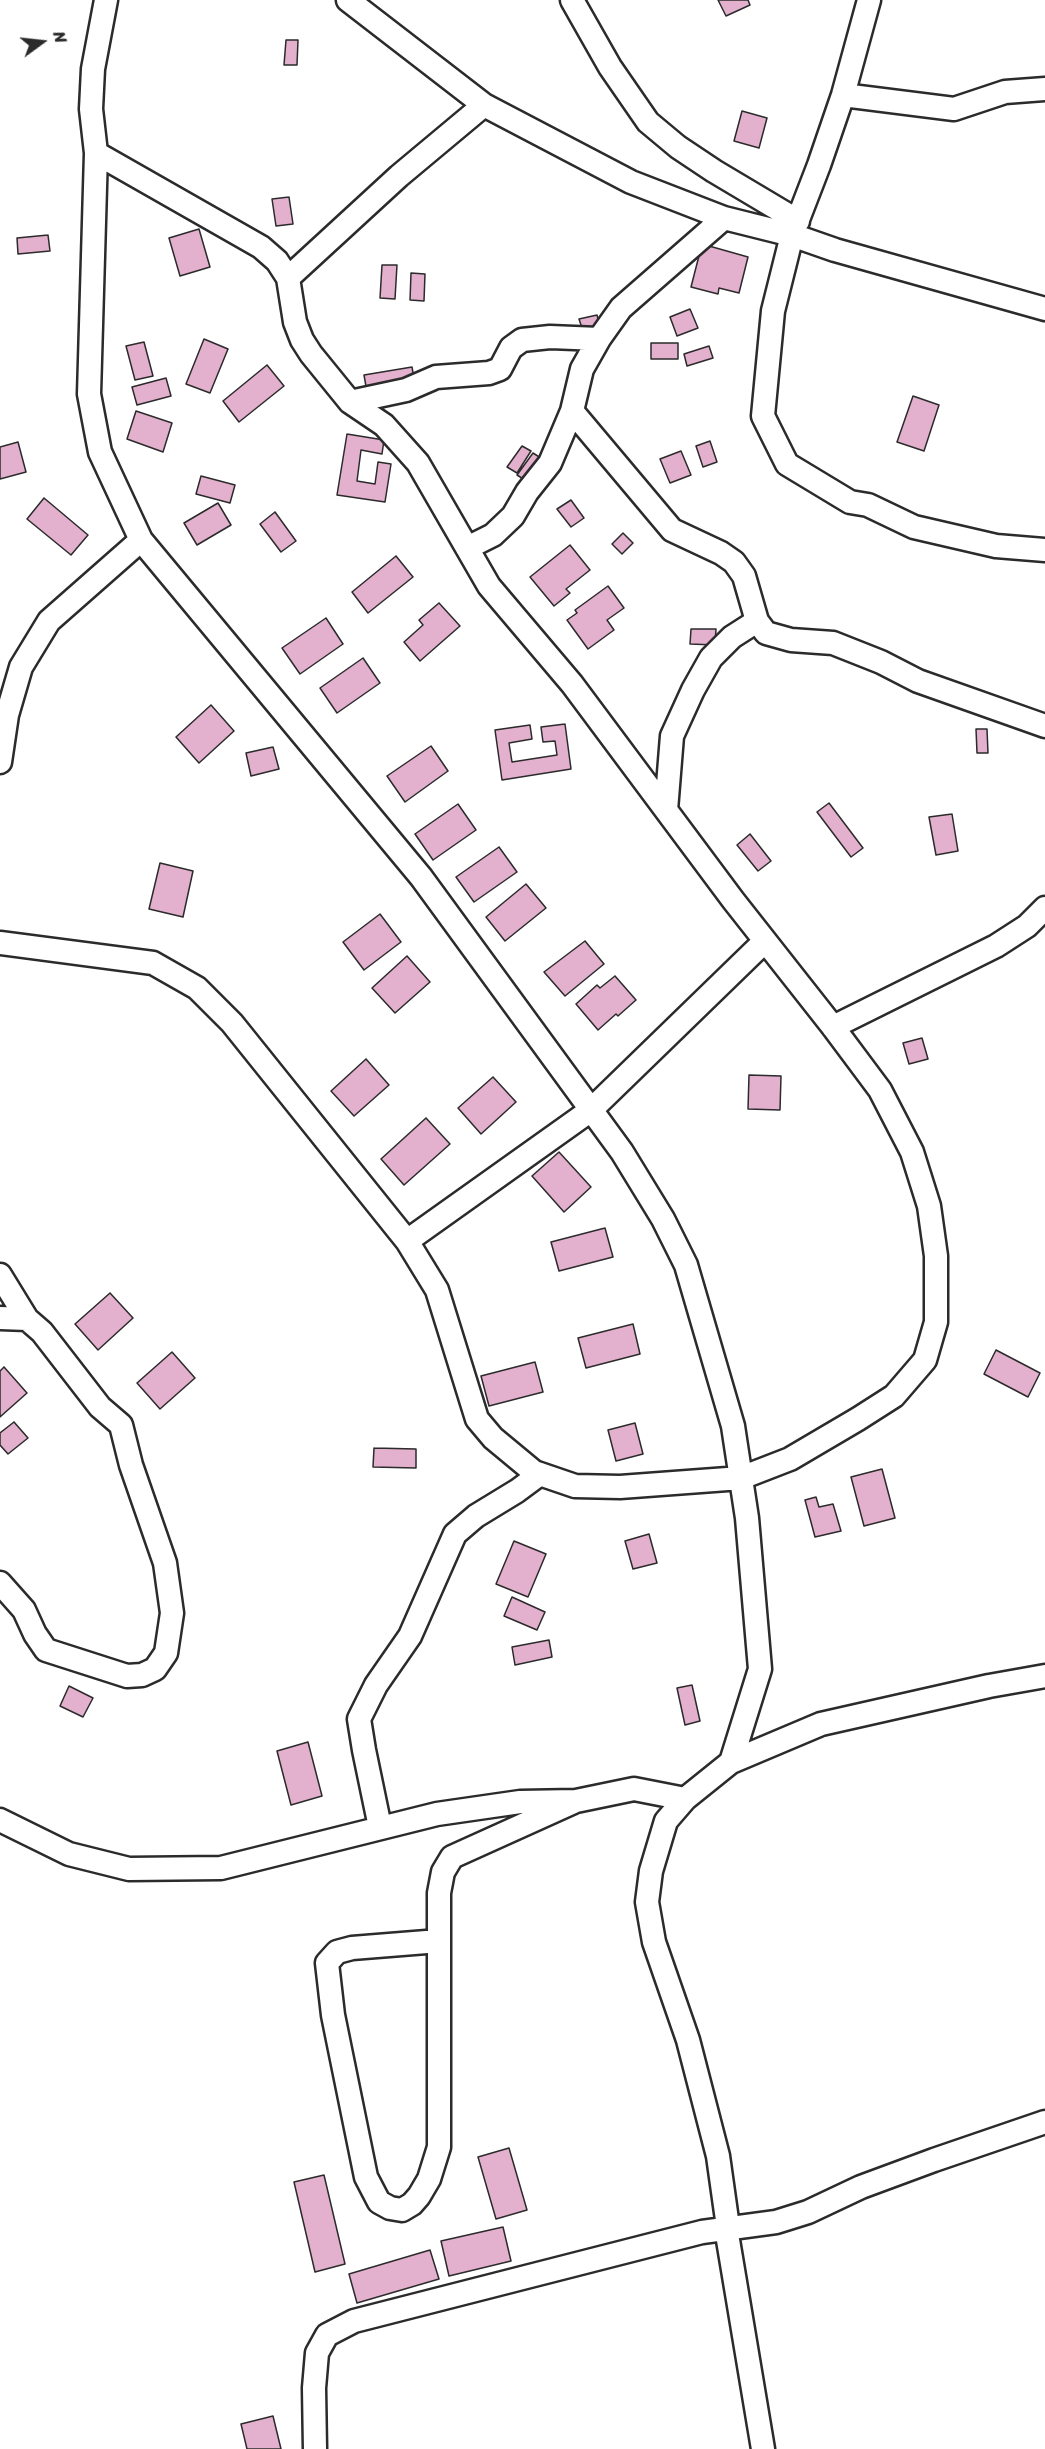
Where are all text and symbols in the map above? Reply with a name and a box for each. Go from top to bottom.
north arrow [12,12,72,72]
text: N [44,28,75,46]

